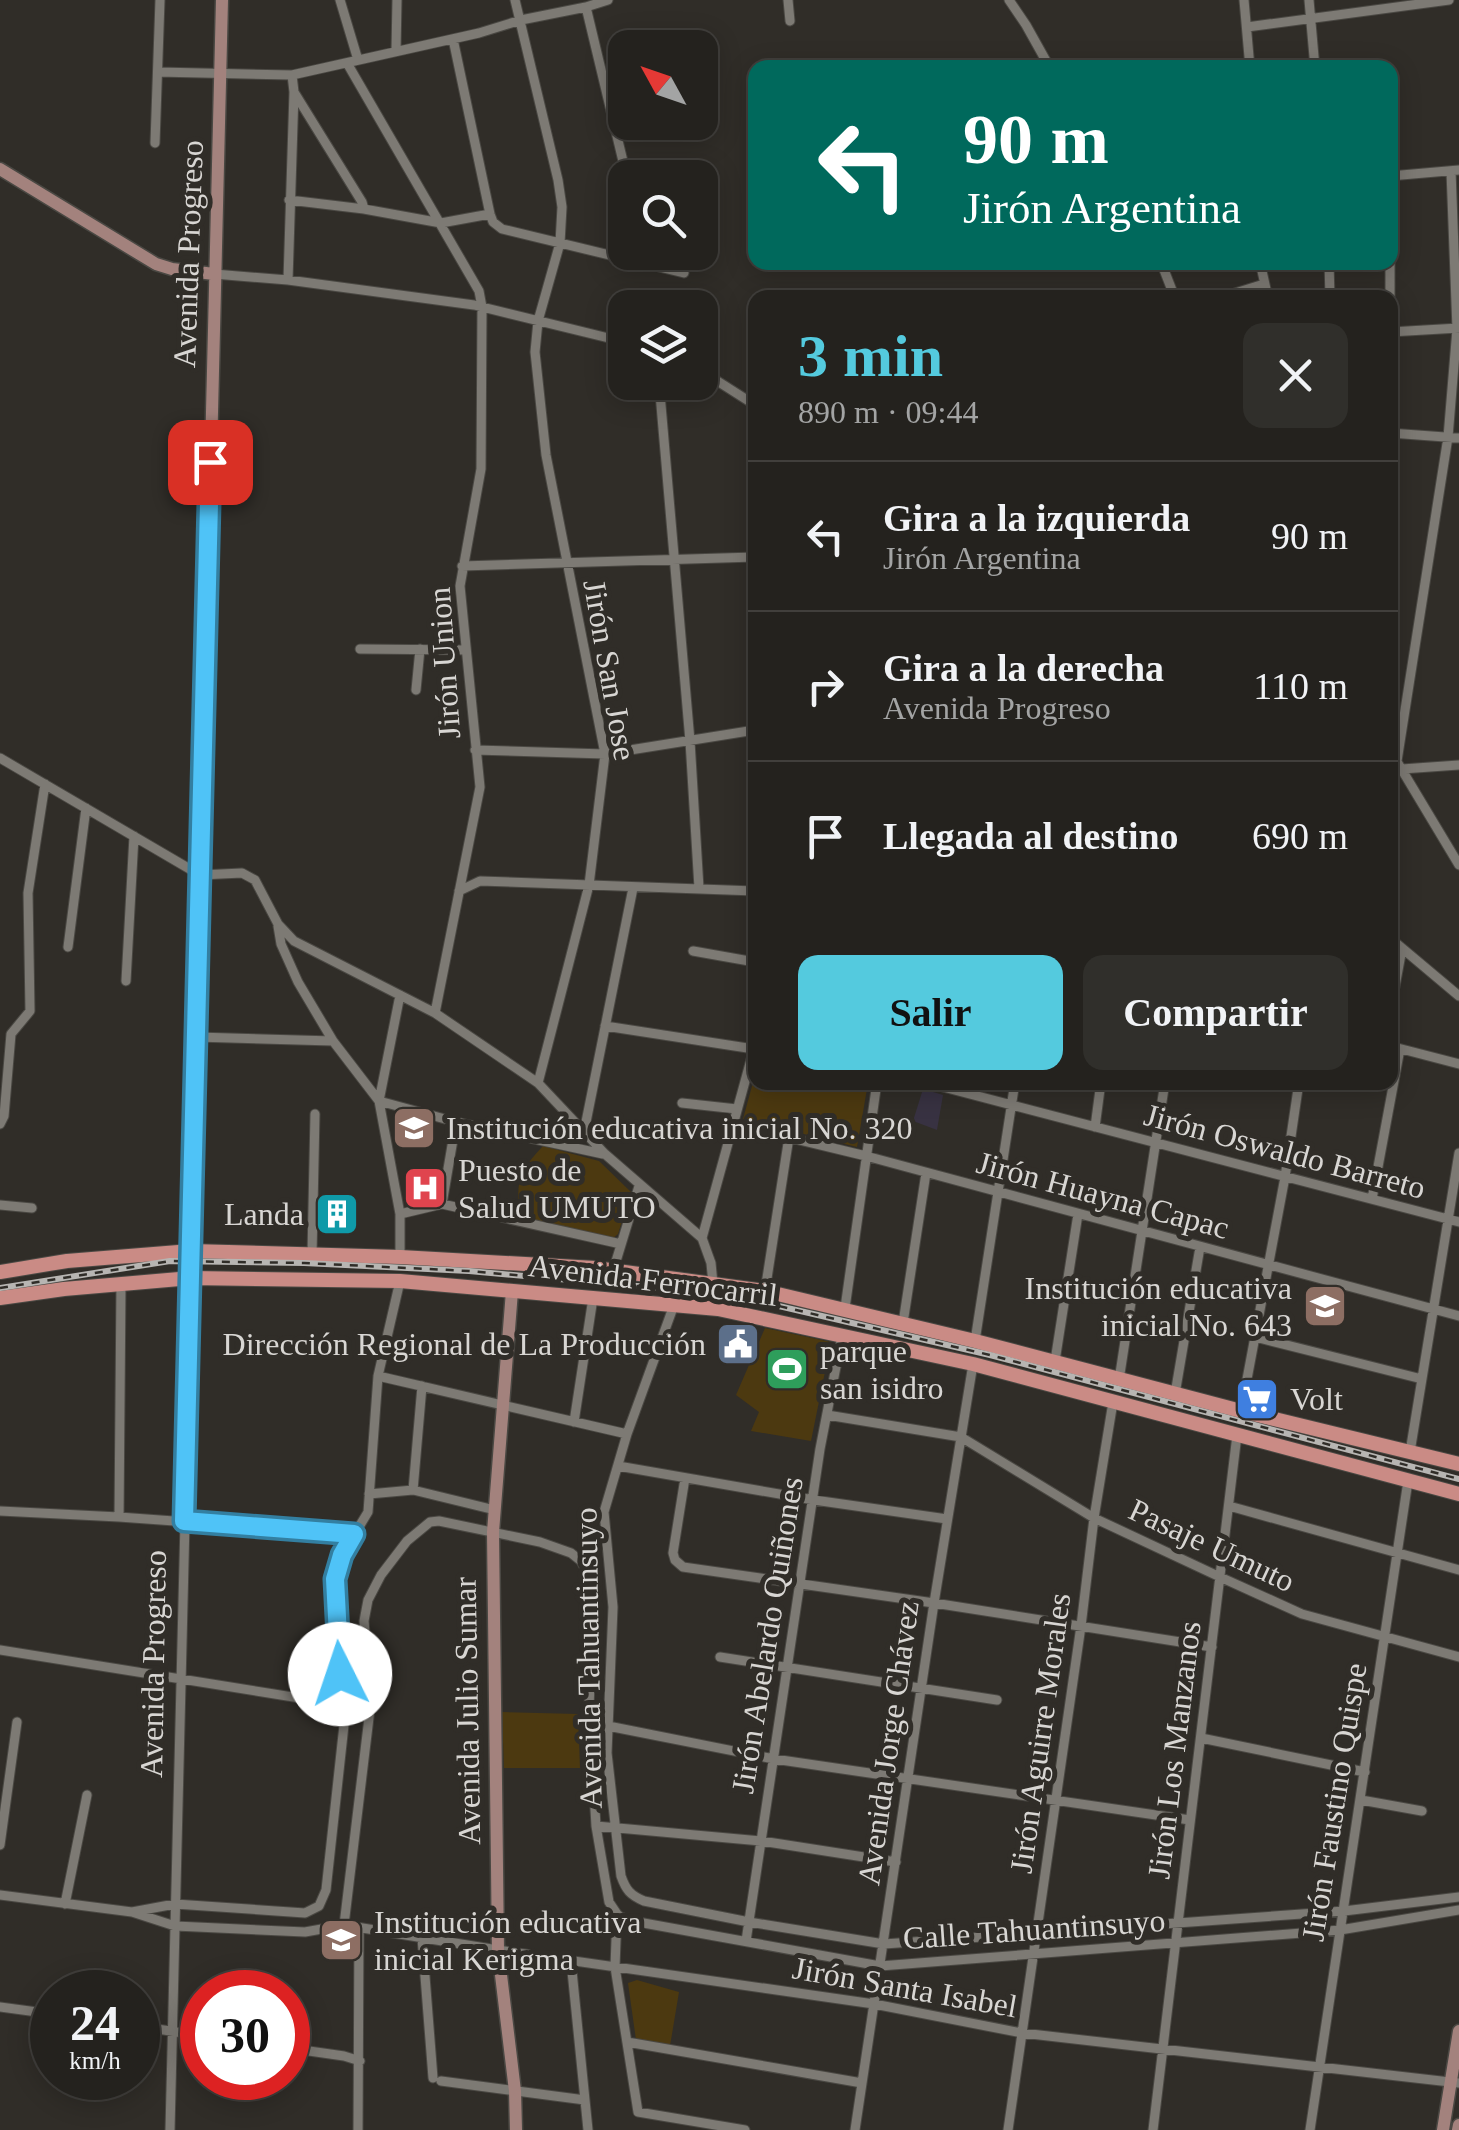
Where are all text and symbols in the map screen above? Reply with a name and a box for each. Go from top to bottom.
north arrow [608,30,718,140]
map controls [608,30,718,400]
icon: left [798,100,928,230]
text: 90 m [963,101,1109,178]
street label: Avenida Progreso [166,140,210,368]
button: search [608,160,718,270]
text: Jirón Argentina [963,183,1241,233]
button: layers [608,290,718,400]
text: 3 min [798,323,943,389]
button: close [1243,323,1348,428]
text: 890 m · 09:44 [798,394,978,430]
pin [168,420,253,505]
icon: arrive [183,435,238,490]
text: Gira a la izquierda [883,497,1190,539]
icon: left [798,509,853,564]
text: 90 m [1271,515,1348,557]
text: Jirón Argentina [883,540,1081,576]
street label: Jirón San Jose [576,577,644,763]
street label: Jirón Union [421,586,467,740]
text: Gira a la derecha [883,647,1164,689]
icon: right [798,659,853,714]
text: 110 m [1253,665,1348,707]
text: Avenida Progreso [883,690,1111,726]
icon: arrive [798,809,853,864]
text: Llegada al destino [883,815,1179,857]
text: 690 m [1252,815,1348,857]
button: Salir [798,955,1063,1070]
button: Compartir [1083,955,1348,1070]
street label: Jirón Oswaldo Barreto [1140,1096,1430,1206]
school or university icon: Institución educativa inicial No. 320 [391,1105,437,1151]
place label: Institución educativa inicial No. 320 [446,1110,913,1146]
street label: Jirón Huayna Capac [973,1144,1233,1246]
place label: Puesto de Salud UMUTO [458,1152,656,1225]
hospital icon: Puesto de Salud UMUTO [402,1165,448,1211]
building icon: Landa [314,1191,360,1237]
place label: Landa [224,1196,304,1232]
street label: Avenida Ferrocarril [526,1247,780,1313]
place label: Institución educativa inicial No. 643 [1025,1270,1292,1343]
school or university icon: Institución educativa inicial No. 643 [1302,1283,1348,1329]
public building icon: Dirección Regional de La Producción [715,1321,761,1367]
place label: Dirección Regional de La Producción [223,1326,706,1362]
place label: parque san isidro [820,1333,944,1406]
sports icon: parque san isidro [764,1346,810,1392]
supermarket icon: Volt [1234,1376,1280,1422]
place label: Volt [1290,1381,1343,1417]
street label: Jirón Abelardo Quiñones [724,1474,810,1796]
street label: Pasaje Umuto [1123,1491,1301,1599]
street label: Avenida Tahuantinsuyo [567,1507,609,1809]
street label: Avenida Progreso [133,1550,173,1778]
street label: Avenida Julio Sumar [447,1576,487,1845]
street label: Jirón Aguirre Morales [1003,1591,1077,1875]
street label: Avenida Jorge Chávez [850,1599,926,1887]
street label: Jirón Los Manzanos [1140,1619,1208,1881]
position arrow [288,1622,392,1726]
street label: Jirón Faustino Quispe [1294,1660,1374,1944]
street label: Calle Tahuantinsuyo [902,1902,1166,1956]
place label: Institución educativa inicial Kerigma [374,1904,641,1977]
school or university icon: Institución educativa inicial Kerigma [318,1917,364,1963]
street label: Jirón Santa Isabel [790,1950,1020,2024]
speed limit sign: 30 [180,1970,310,2100]
text: 24 [70,1995,120,2051]
text: km/h [69,2047,121,2074]

